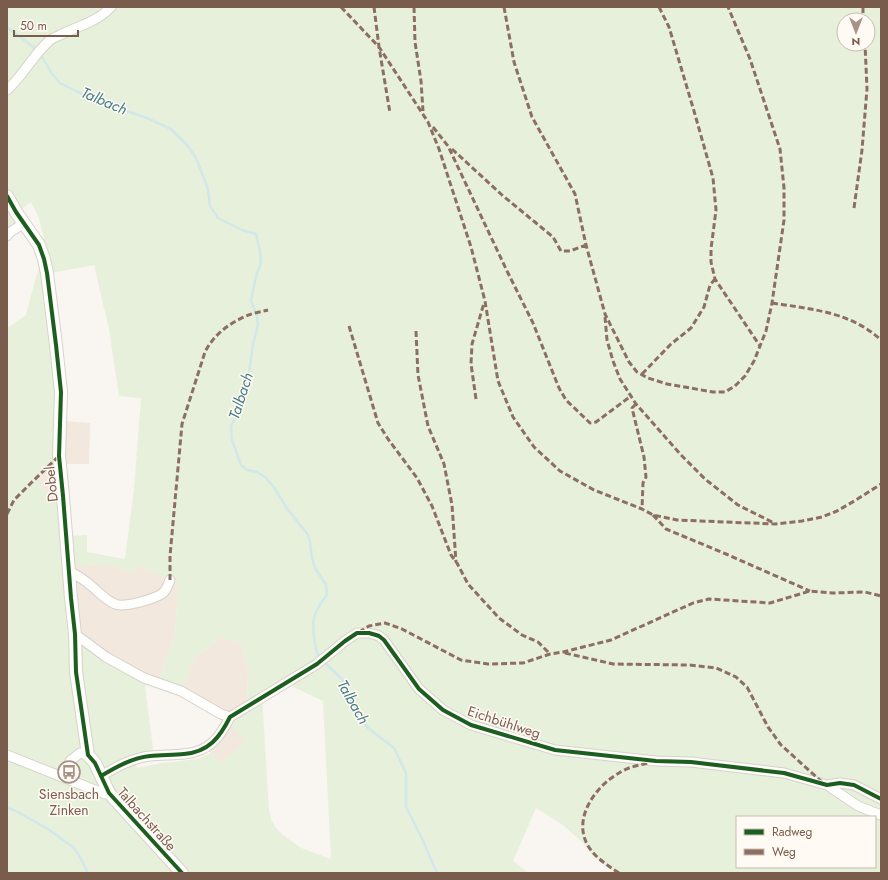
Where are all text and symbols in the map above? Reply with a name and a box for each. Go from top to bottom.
scale bar [14,12,78,38]
north arrow [836,12,876,52]
text: 50 m [20,17,47,35]
text: N [852,34,860,50]
water label: Talbach [78,81,130,121]
water label: Talbach [223,370,259,422]
street label: Dobel [39,465,63,503]
water label: Talbach [331,676,375,728]
street label: Eichbühlweg [465,701,543,743]
bus stop icon: Siensbach Zinken [56,759,82,785]
street label: Talbachstraße [113,783,181,855]
place label: Siensbach Zinken [39,784,99,820]
legend [736,816,876,868]
text: Radweg [772,823,812,841]
text: Weg [772,843,796,861]

